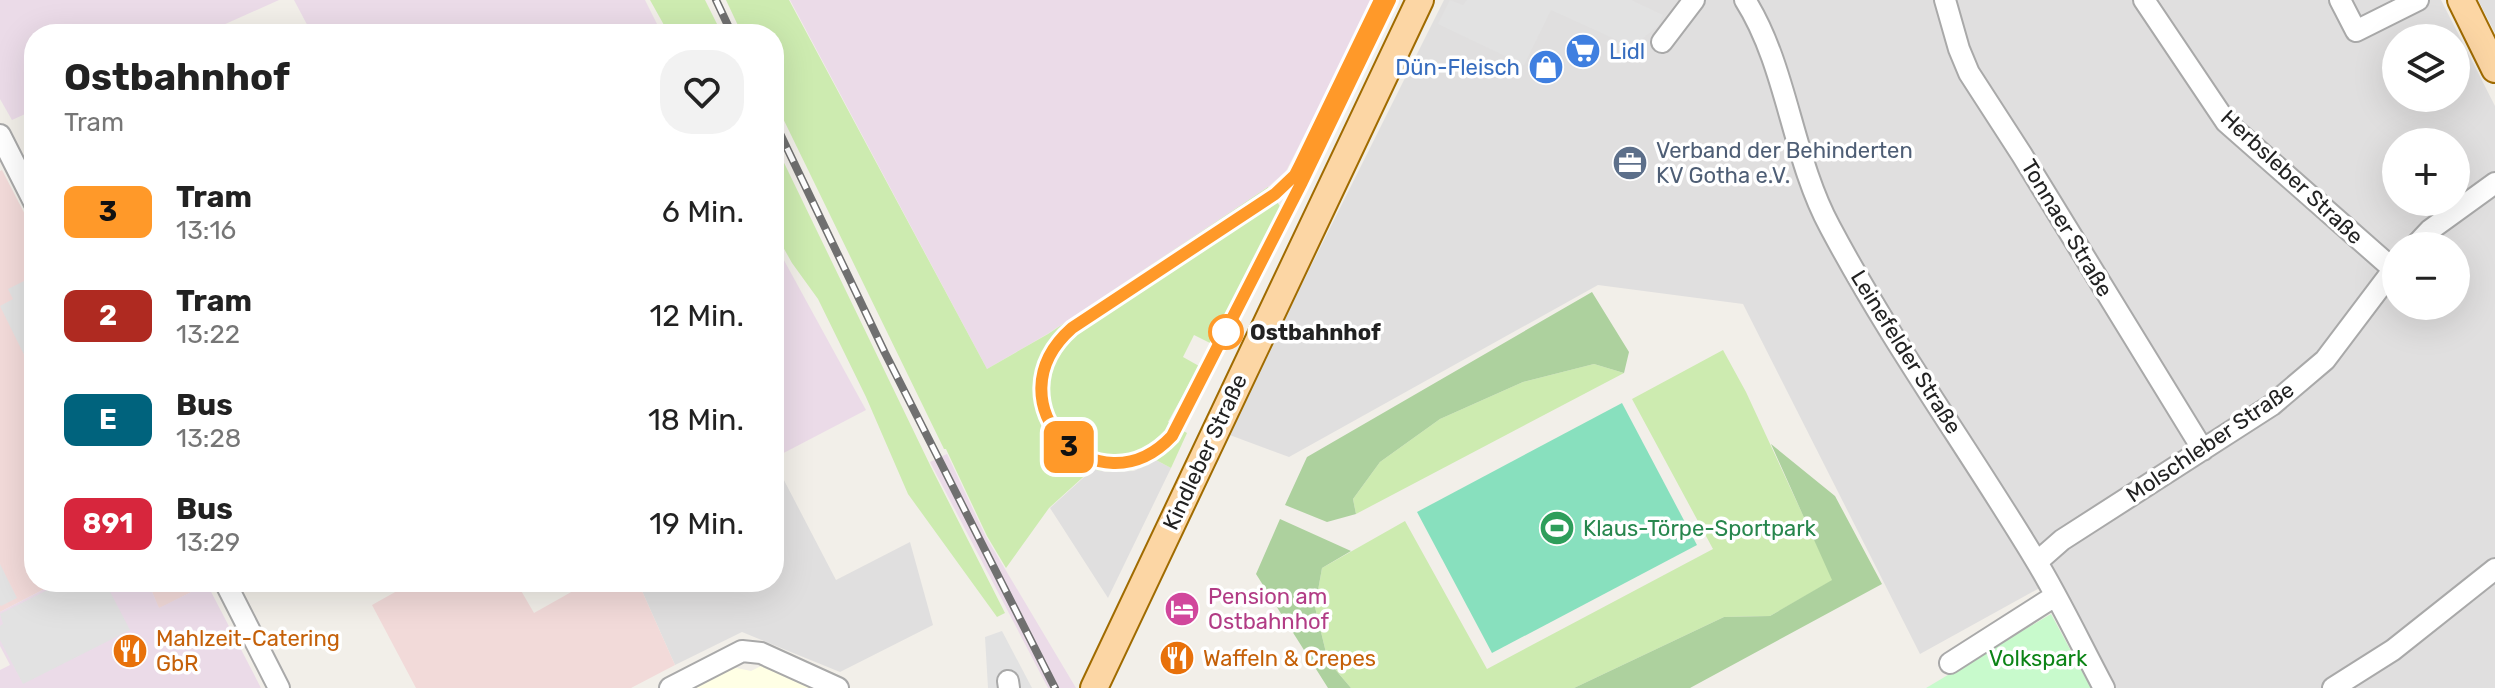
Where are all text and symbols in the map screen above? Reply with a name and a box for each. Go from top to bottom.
map controls [2382,24,2470,320]
button: layers [2382,24,2470,112]
supermarket icon: Lidl [1564,32,1602,70]
place label: Lidl [1609,38,1645,65]
shop icon: Dün-Fleisch [1527,48,1565,86]
button: heart [660,50,744,134]
text: Ostbahnhof [64,54,290,100]
place label: Dün-Fleisch [1395,54,1520,81]
street label: Herbsleber Straße [2215,104,2369,250]
text: Tram [64,107,124,138]
button: + [2382,128,2470,216]
place label: Verband der Behinderten KV Gotha e.V. [1656,137,1913,189]
office icon: Verband der Behinderten KV Gotha e.V. [1611,144,1649,182]
street label: Tonnaer Straße [2015,154,2119,302]
text: Tram [176,179,252,215]
text: 6 Min. [662,194,744,230]
text: 3 [99,195,117,228]
text: 13:16 [176,215,236,246]
button: − [2382,232,2470,320]
street label: Leinefelder Straße [1845,265,1967,439]
text: Tram [176,283,252,319]
text: 12 Min. [649,298,744,334]
text: 2 [99,299,117,332]
marker: Ostbahnhof [1209,315,1243,349]
text: 13:22 [176,319,240,350]
place label: Ostbahnhof [1250,319,1381,346]
street label: Kindleber Straße [1157,370,1253,534]
street label: Molschleber Straße [2121,376,2299,508]
text: Bus [176,387,233,423]
text: 18 Min. [648,402,744,438]
text: E [99,403,117,436]
line badge: 3 [1043,421,1095,473]
text: 13:28 [176,423,241,454]
text: 3 [1060,430,1078,463]
text: Bus [176,491,233,527]
text: 19 Min. [649,506,744,542]
text: 891 [83,507,133,540]
sports icon: Klaus-Törpe-Sportpark [1538,509,1576,547]
place label: Klaus-Törpe-Sportpark [1583,515,1817,542]
text: 13:29 [176,527,240,558]
place label: Pension am Ostbahnhof [1208,583,1330,635]
hotel icon: Pension am Ostbahnhof [1163,590,1201,628]
place label: Mahlzeit-Catering GbR [156,625,340,677]
restaurant icon: Mahlzeit-Catering GbR [111,632,149,670]
restaurant icon: Waffeln & Crepes [1158,639,1196,677]
place label: Waffeln & Crepes [1203,645,1376,672]
park label: Volkspark [1989,645,2088,672]

